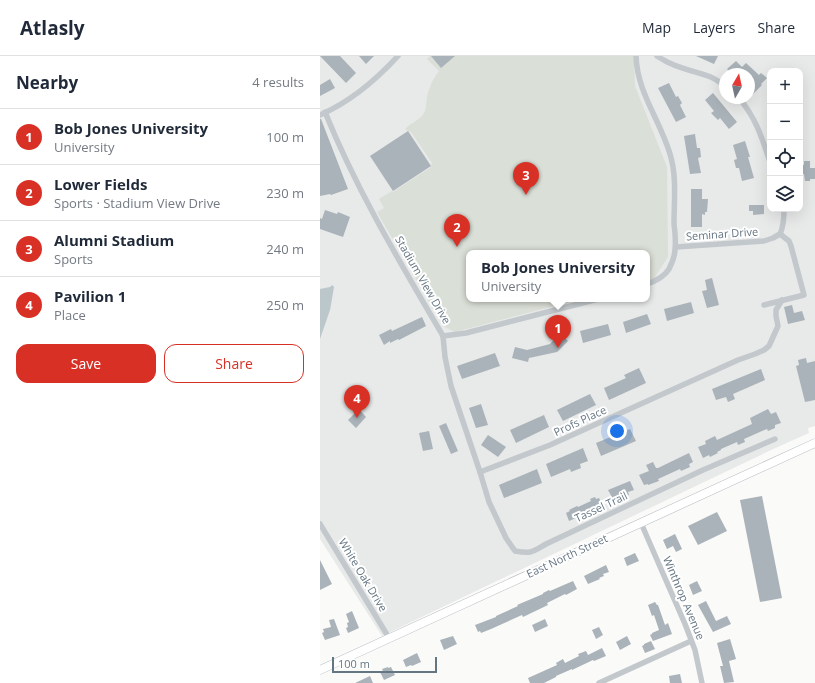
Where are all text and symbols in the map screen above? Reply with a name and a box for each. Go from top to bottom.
text: Atlasly [20,15,85,41]
text: Map [642,18,671,37]
text: Layers [693,18,735,37]
text: Share [757,18,795,37]
north arrow [719,68,755,104]
map controls [767,68,803,212]
button: + [767,68,803,104]
text: Nearby [16,71,78,94]
text: 4 results [252,73,304,91]
button: − [767,104,803,140]
text: Bob Jones University [54,118,208,138]
text: 1 [25,128,33,146]
text: 100 m [266,128,304,146]
text: University [54,138,114,156]
button: locate [767,140,803,176]
pin: 3 [513,162,539,195]
text: Lower Fields [54,174,147,194]
button: layers [767,176,803,212]
text: 2 [25,184,33,202]
text: 230 m [266,184,304,202]
text: Sports · Stadium View Drive [54,194,220,212]
pin: 2 [444,214,470,247]
street label: Seminar Drive [685,223,759,244]
text: Alumni Stadium [54,230,174,250]
street label: Stadium View Drive [392,233,455,326]
text: 3 [25,240,33,258]
text: 240 m [266,240,304,258]
text: Sports [54,250,93,268]
popup [466,250,650,302]
text: Bob Jones University [481,257,635,277]
text: University [481,277,541,295]
text: Pavilion 1 [54,286,126,306]
text: 4 [25,296,33,314]
text: 250 m [266,296,304,314]
text: Place [54,306,86,324]
pin: 1 [545,315,571,348]
button: Save [16,344,156,383]
button: Share [164,344,304,383]
pin: 4 [344,385,370,418]
street label: Profs Place [551,402,609,439]
your location [607,421,627,441]
street label: Tassel Trail [572,488,630,525]
street label: East North Street [524,530,610,581]
street label: White Oak Drive [336,535,391,614]
street label: Winthrop Avenue [660,554,709,642]
scale bar [332,655,437,674]
text: 100 m [338,656,370,671]

